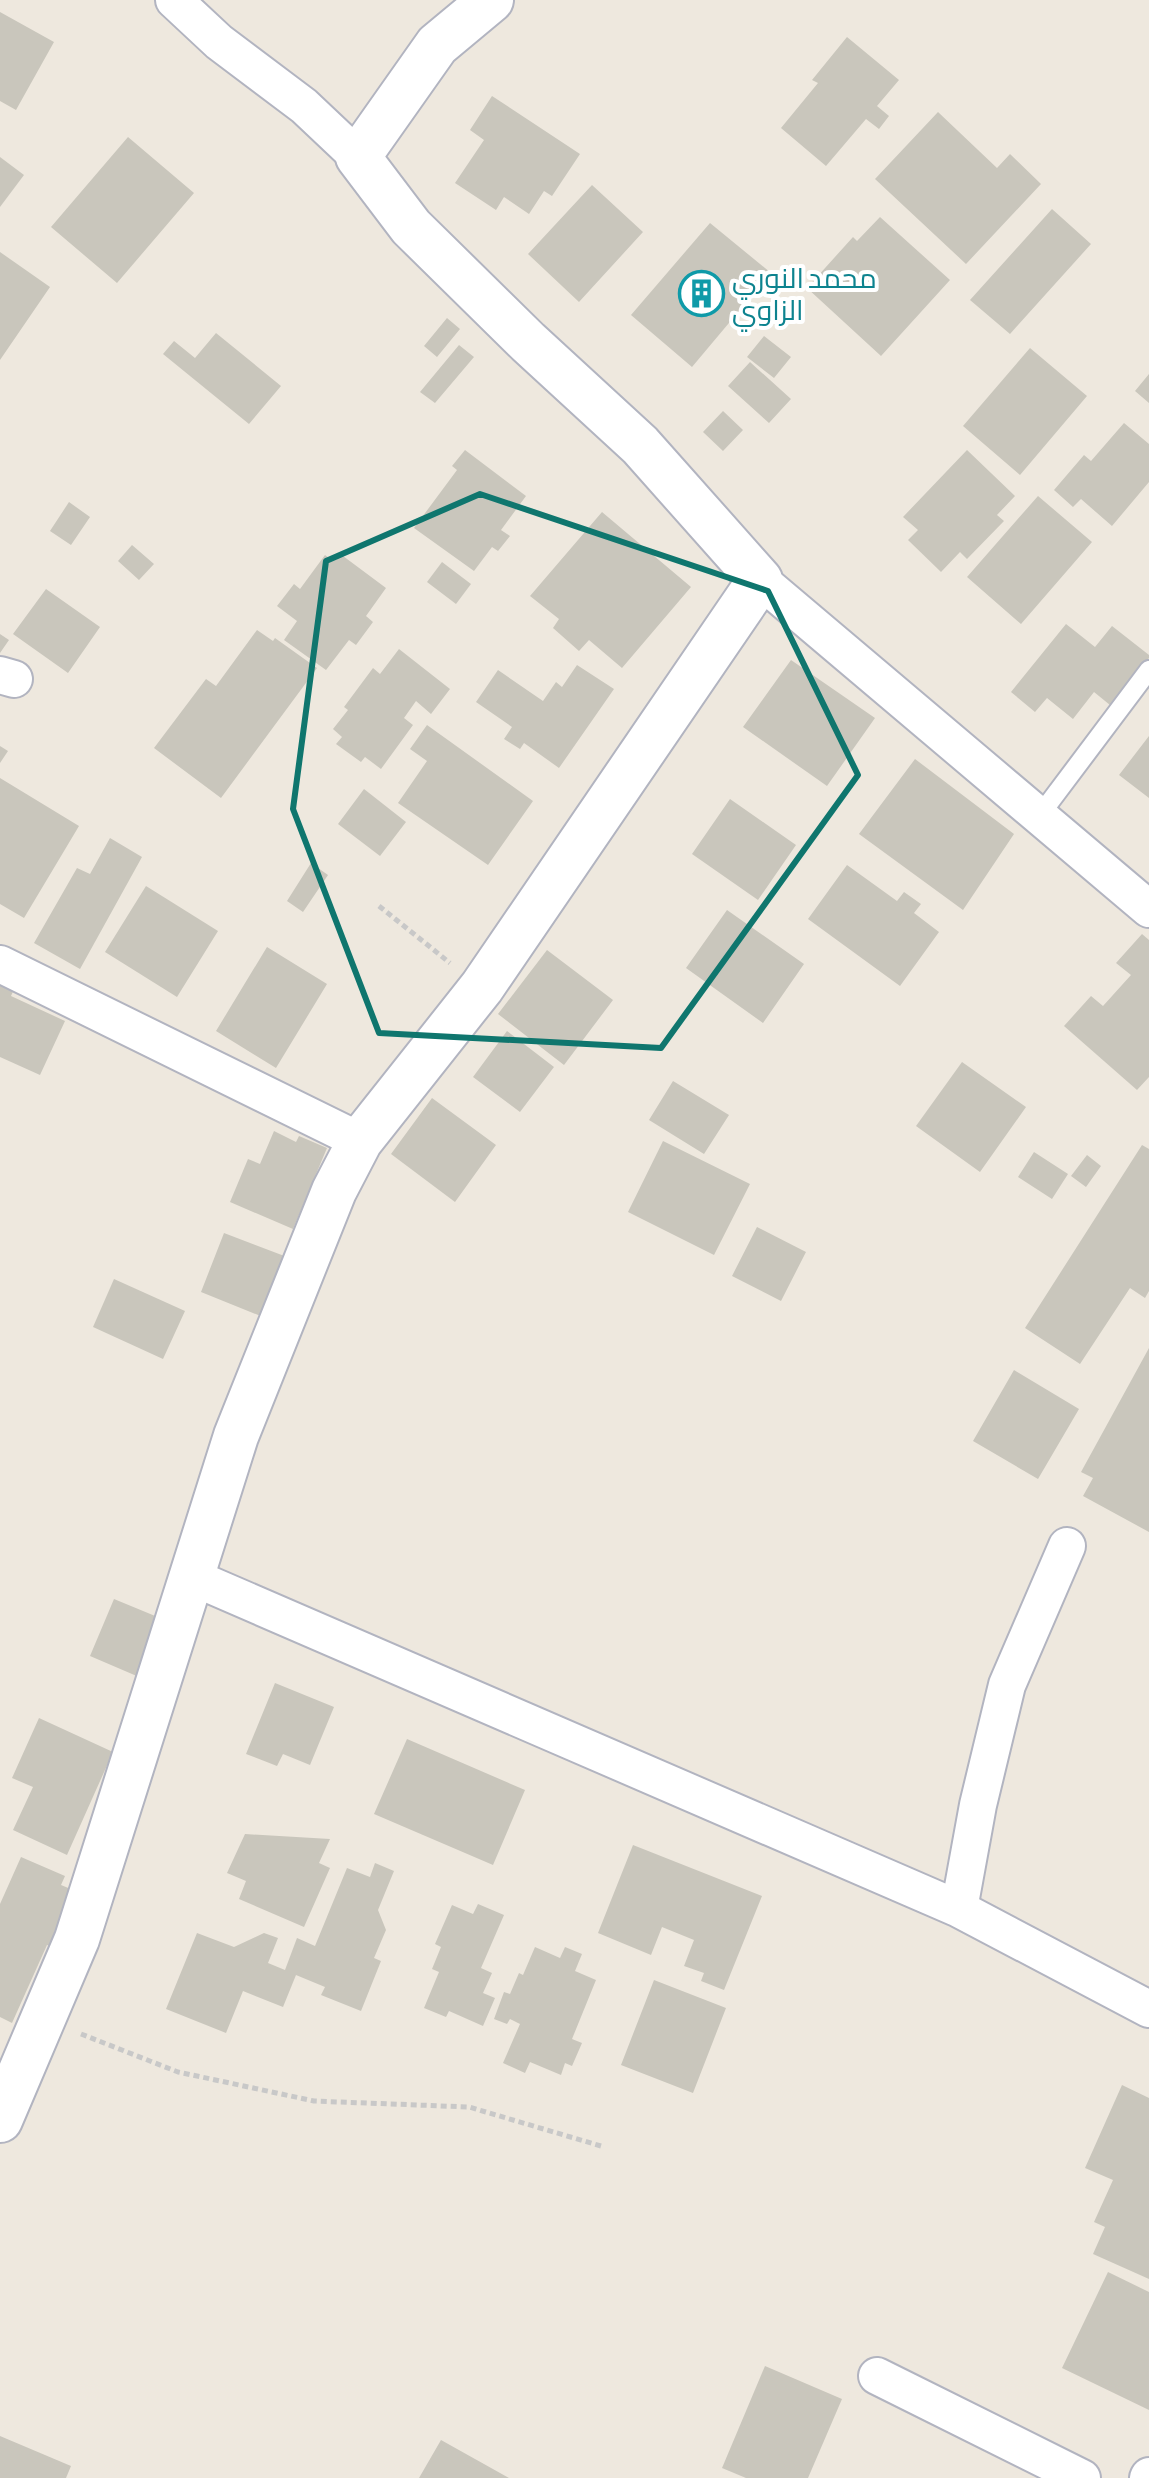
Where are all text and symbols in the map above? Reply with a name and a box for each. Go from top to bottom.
place label: محمد النوري الزاوي [732,262,877,332]
building icon: محمد النوري الزاوي [677,270,725,318]

